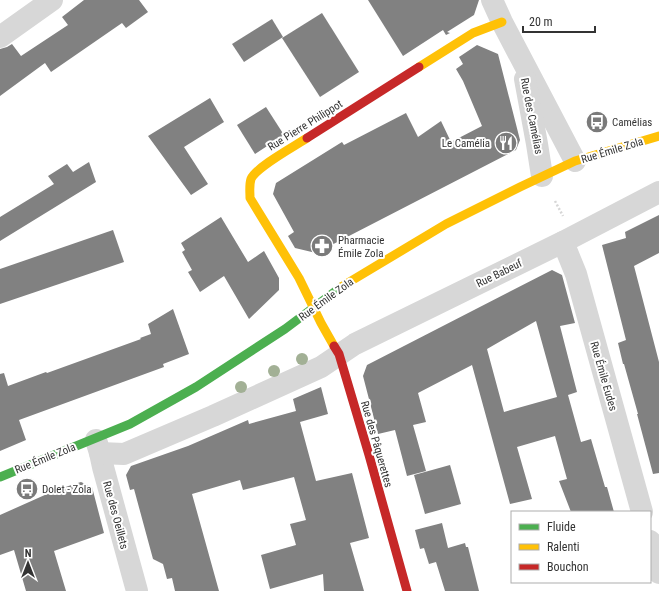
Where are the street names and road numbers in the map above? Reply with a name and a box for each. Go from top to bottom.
street label: Rue des Camélias [518,77,545,155]
street label: Rue Pierre Philippot [266,97,345,154]
street label: Rue Émile Zola [580,135,645,166]
street label: Rue Babeuf [474,257,525,290]
street label: Rue Émile Zola [296,275,356,324]
street label: Rue Émile Eudes [587,340,620,412]
street label: Rue des Pâquerettes [358,399,395,489]
street label: Rue Émile Zola [13,440,77,477]
street label: Rue des Oeillets [100,480,131,551]

